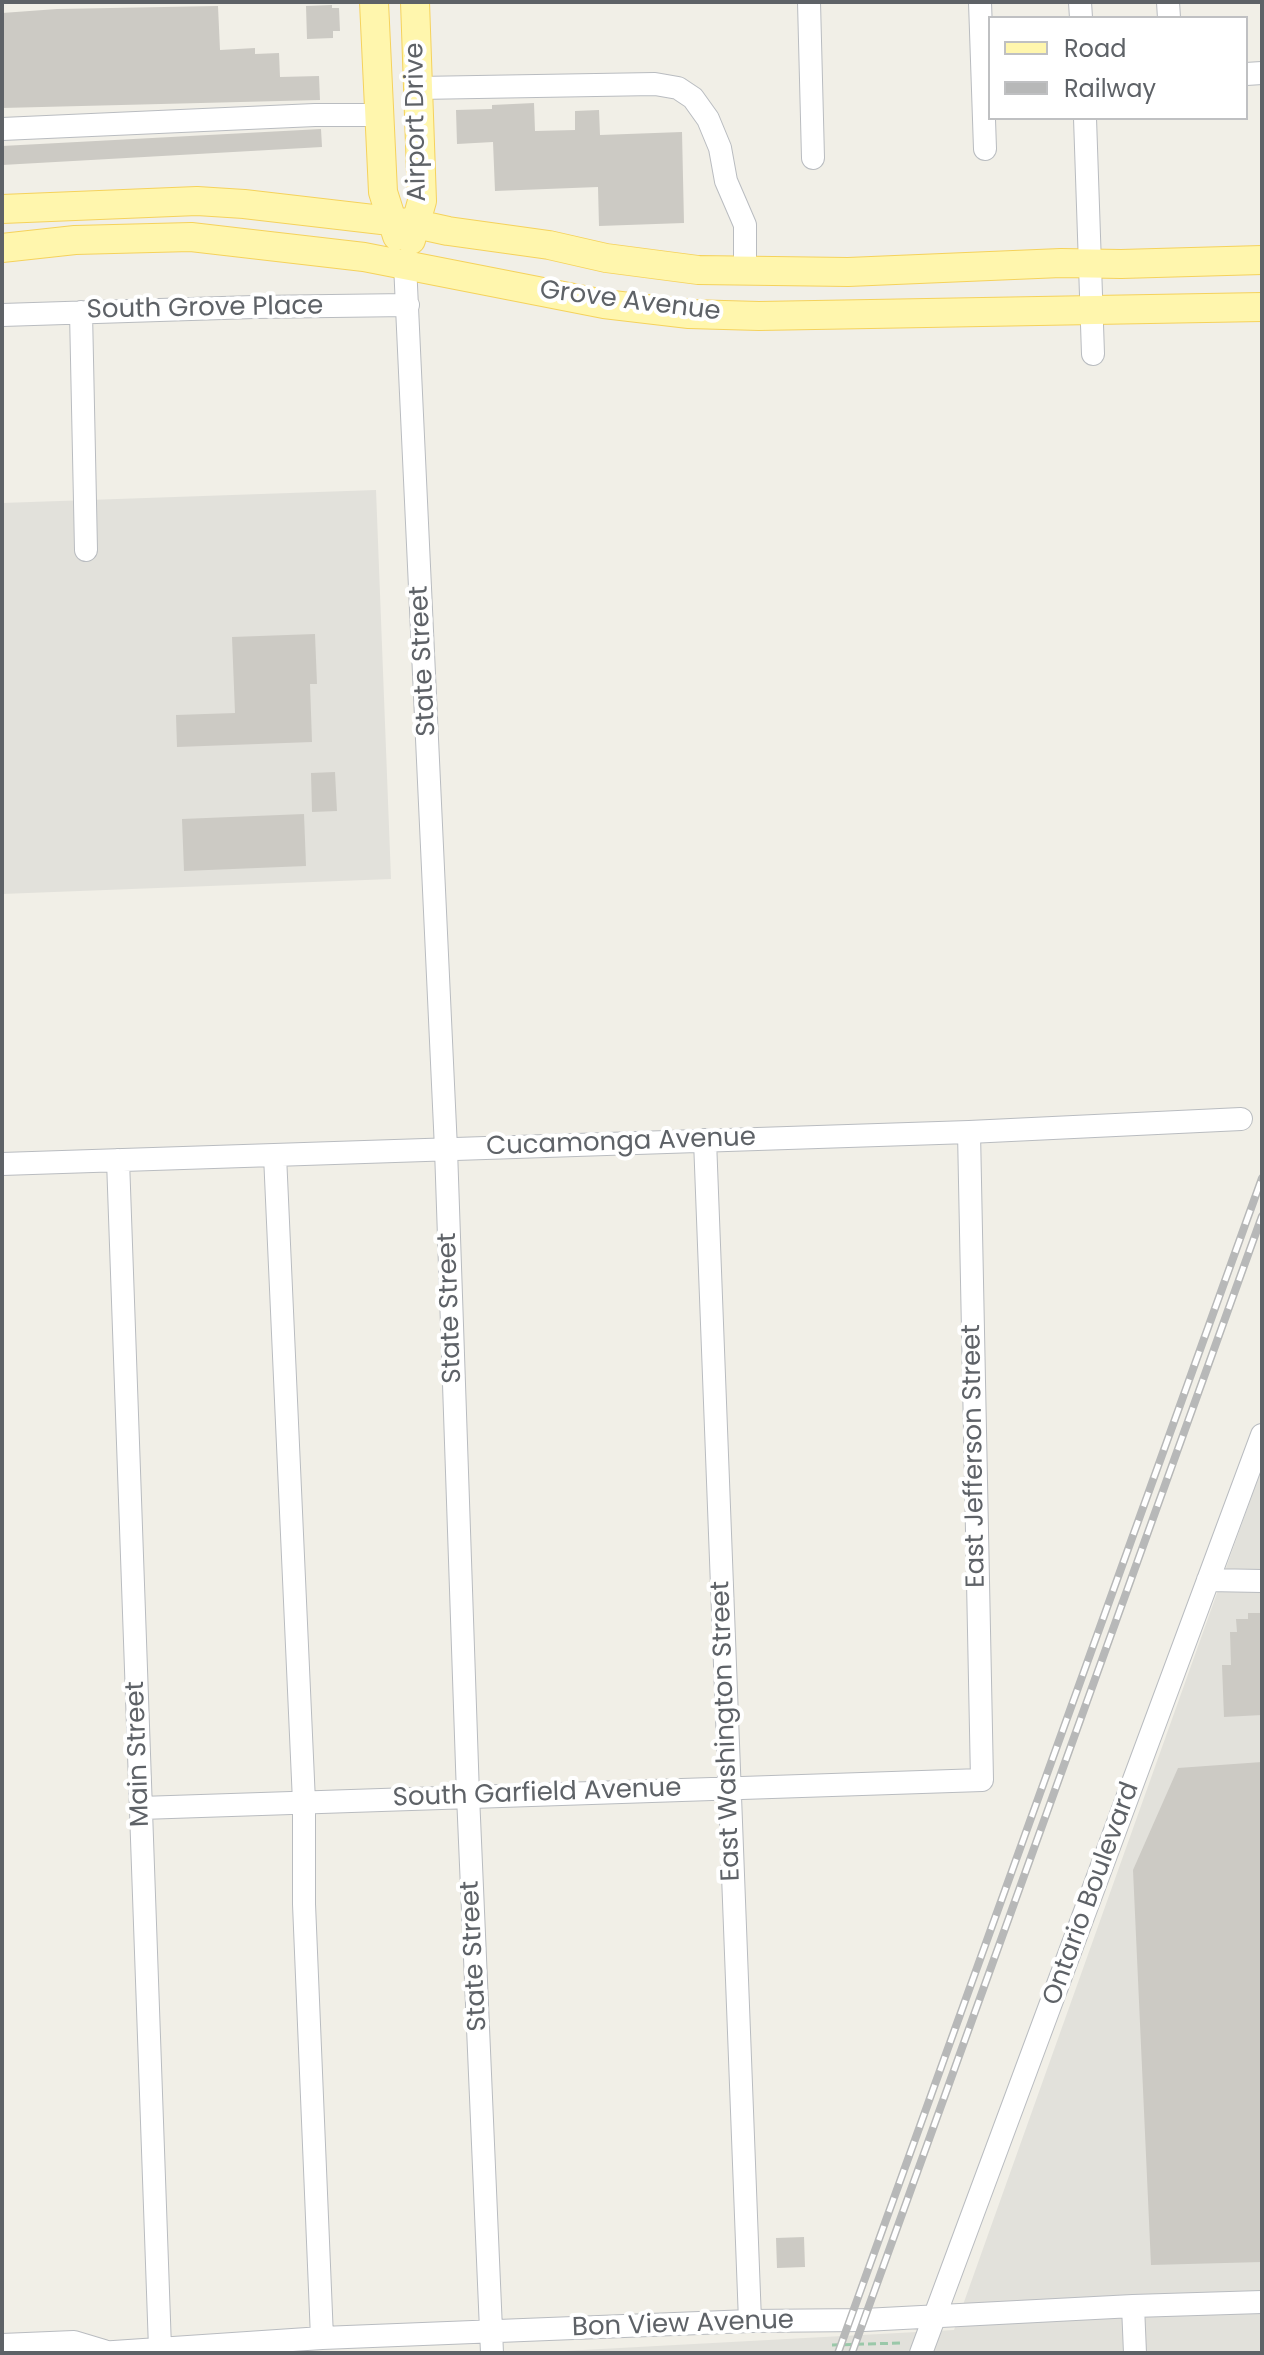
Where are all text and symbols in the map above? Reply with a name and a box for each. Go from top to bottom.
legend [988,16,1248,120]
text: Road [1064,32,1126,65]
street label: Airport Drive [400,42,434,202]
text: Railway [1064,72,1156,105]
street label: Grove Avenue [538,275,722,329]
street label: South Grove Place [86,291,324,327]
street label: State Street [404,585,444,737]
street label: Cucamonga Avenue [486,1123,756,1163]
street label: State Street [433,1232,469,1384]
street label: East Jefferson Street [957,1324,993,1588]
street label: East Washington Street [706,1580,748,1882]
street label: Main Street [121,1680,157,1828]
street label: South Garfield Avenue [392,1773,682,1815]
street label: Ontario Boulevard [1037,1778,1147,2010]
street label: State Street [455,1880,495,2032]
street label: Bon View Avenue [571,2306,795,2344]

